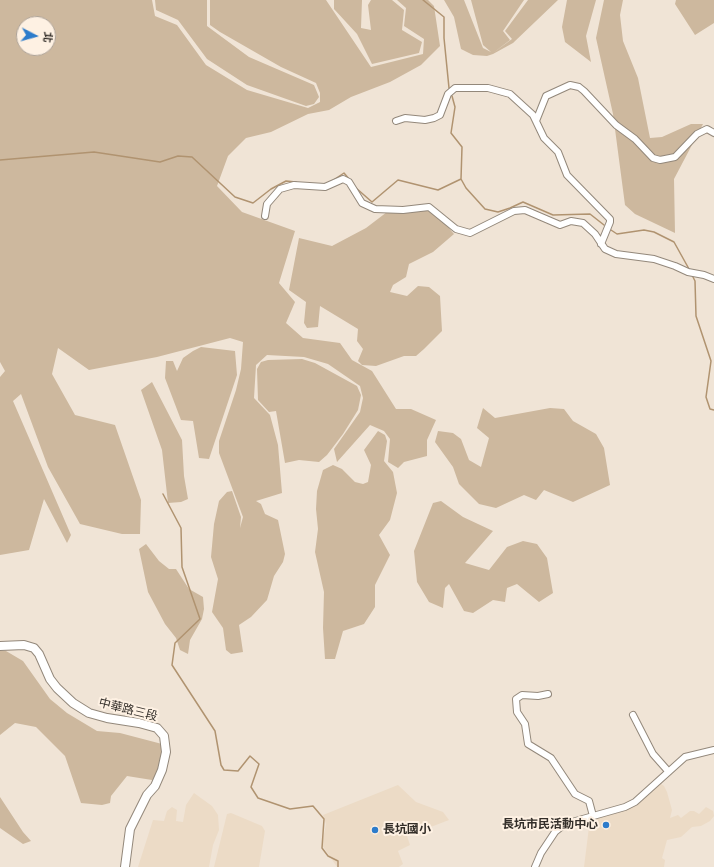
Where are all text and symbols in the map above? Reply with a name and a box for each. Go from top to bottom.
north arrow [16,16,56,56]
text: 北 [40,31,54,43]
street label: 中華路三段 [97,696,159,724]
place label: 長坑市民活動中心 [502,818,598,832]
marker: 長坑市民活動中心 [601,820,611,830]
place label: 長坑國小 [383,823,431,837]
marker: 長坑國小 [370,825,380,835]

